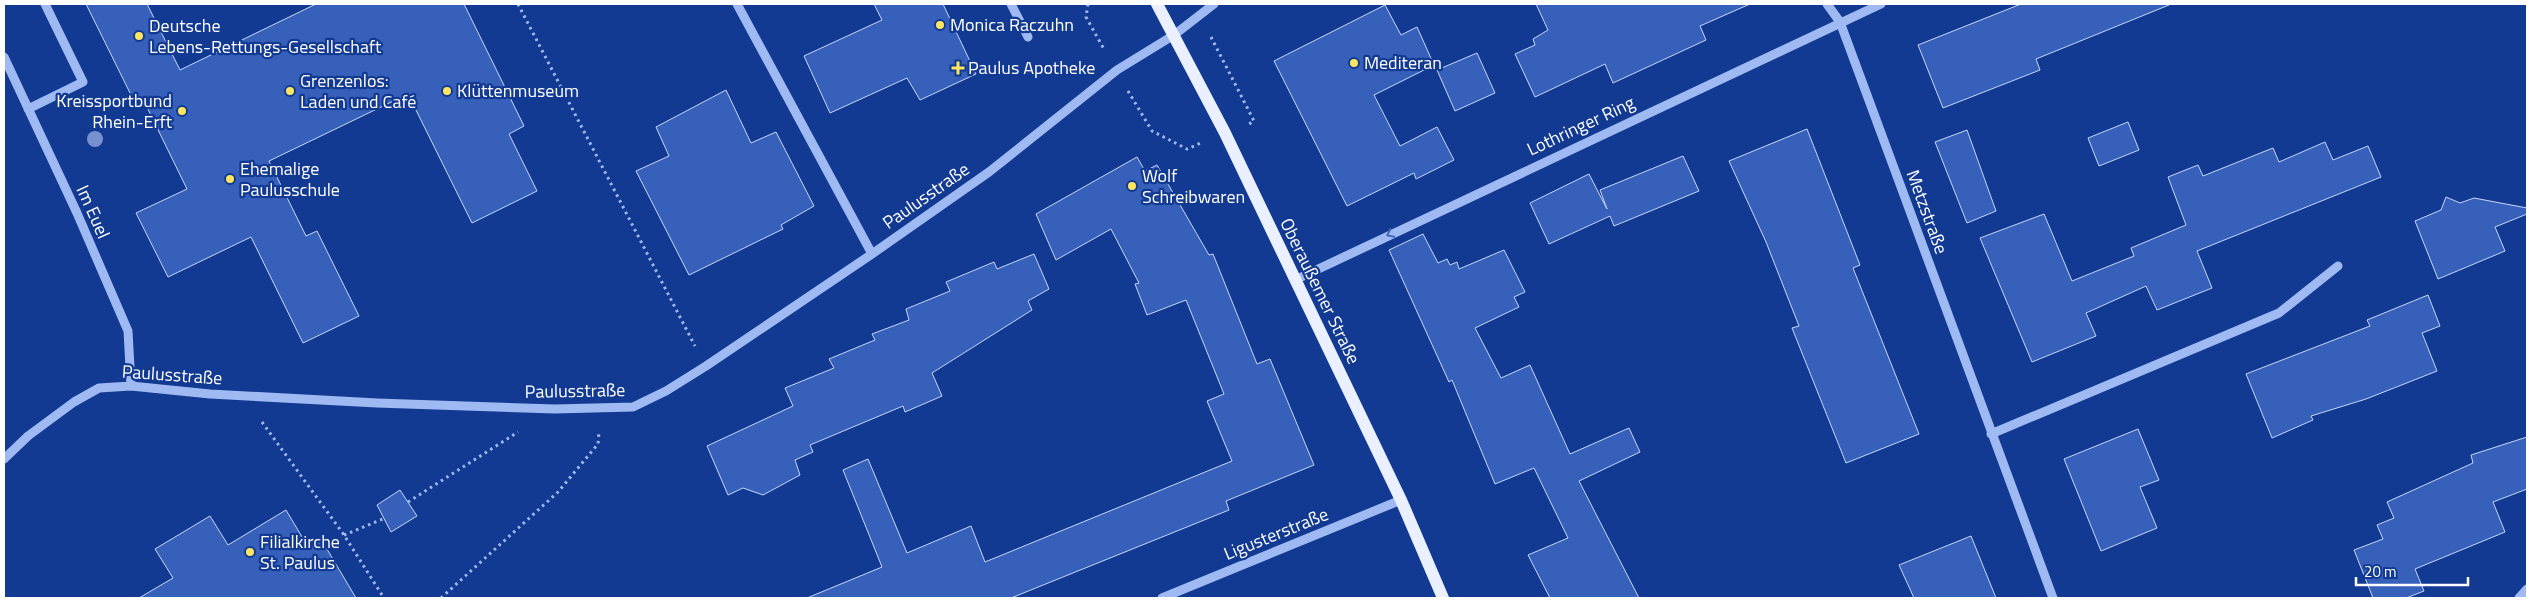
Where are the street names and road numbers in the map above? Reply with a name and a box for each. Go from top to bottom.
street label: Lothringer Ring [1522,89,1639,162]
street label: Paulusstraße [877,156,975,236]
street label: Metzstraße [1900,166,1955,258]
street label: Im Euel [70,181,117,243]
street label: Oberaußemer Straße [1273,213,1368,368]
street label: Paulusstraße [121,358,223,391]
street label: Paulusstraße [524,376,626,405]
street label: Ligusterstraße [1219,500,1332,567]

